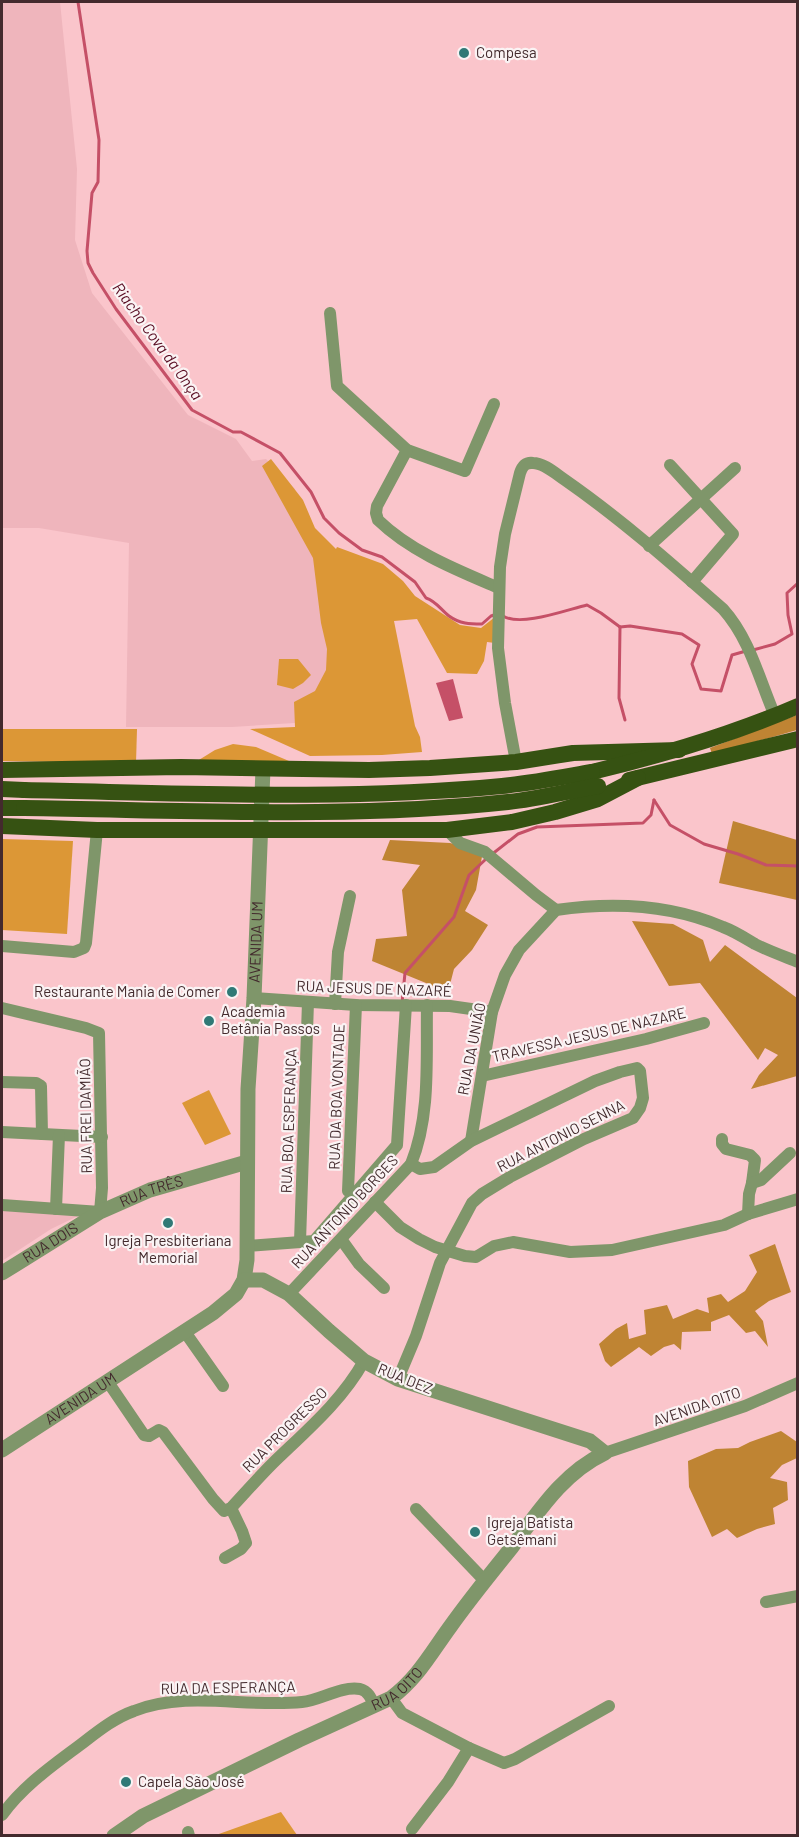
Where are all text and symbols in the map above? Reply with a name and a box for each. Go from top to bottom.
place label: Compesa [476,43,537,61]
marker: Compesa [457,46,471,60]
water label: Riacho Cova da Onça [109,278,207,403]
street label: AVENIDA UM [245,901,266,983]
street label: RUA JESUS DE NAZARÉ [296,976,452,1000]
place label: Restaurante Mania de Comer [34,982,221,1000]
marker: Restaurante Mania de Comer [225,985,239,999]
street label: RUA DA UNIÃO [453,1001,489,1097]
place label: Academia Betânia Passos [221,1002,320,1037]
street label: TRAVESSA JESUS DE NAZARE [490,1003,687,1065]
marker: Academia Betânia Passos [202,1014,216,1028]
street label: RUA DA BOA VONTADE [324,1024,348,1170]
street label: RUA BOA ESPERANÇA [276,1048,300,1194]
street label: RUA FREI DAMIÃO [75,1058,95,1174]
street label: RUA ANTONIO SENNA [494,1095,627,1175]
street label: RUA ANTONIO BORGES [287,1151,402,1272]
street label: RUA TRÊS [116,1171,185,1210]
marker: Igreja Presbiteriana Memorial [161,1216,175,1230]
street label: RUA DOIS [19,1218,81,1266]
place label: Igreja Presbiteriana Memorial [105,1231,231,1266]
street label: RUA DEZ [375,1359,435,1397]
street label: AVENIDA UM [41,1368,119,1428]
street label: RUA PROGRESSO [238,1383,330,1475]
street label: AVENIDA OITO [650,1383,743,1429]
place label: Igreja Batista Getsêmani [487,1513,573,1548]
marker: Igreja Batista Getsêmani [468,1525,482,1539]
street label: RUA OITO [368,1663,426,1714]
street label: RUA DA ESPERANÇA [160,1677,296,1697]
place label: Capela São José [138,1772,244,1790]
marker: Capela São José [119,1775,133,1789]

